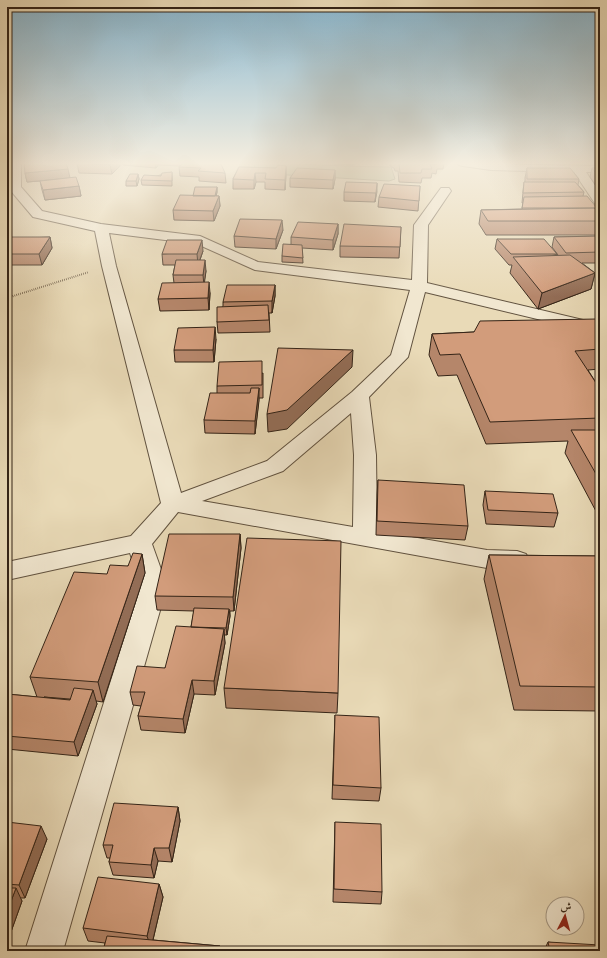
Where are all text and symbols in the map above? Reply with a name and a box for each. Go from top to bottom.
north arrow [545,896,585,936]
text: ش [560,900,572,915]

